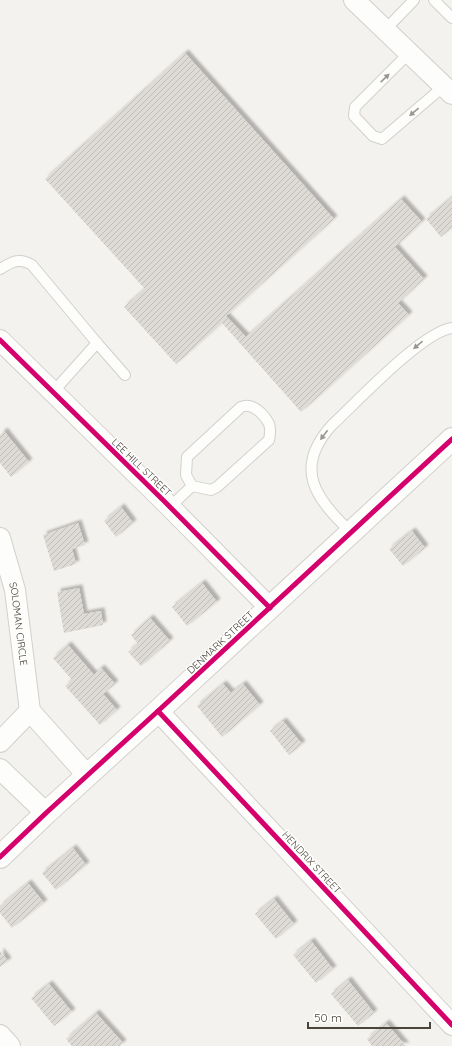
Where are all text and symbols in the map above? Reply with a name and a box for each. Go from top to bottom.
one-way arrow [380,73,390,83]
one-way arrow [409,107,419,116]
one-way arrow [412,341,423,350]
one-way arrow [319,429,328,440]
street label: LEE HILL STREET [109,436,174,499]
street label: SOLOMAN CIRCLE [6,580,30,667]
street label: DENMARK STREET [184,608,257,677]
street label: HENDRIX STREET [279,828,344,896]
scale bar [308,1004,430,1030]
text: 50 m [314,1010,342,1025]

